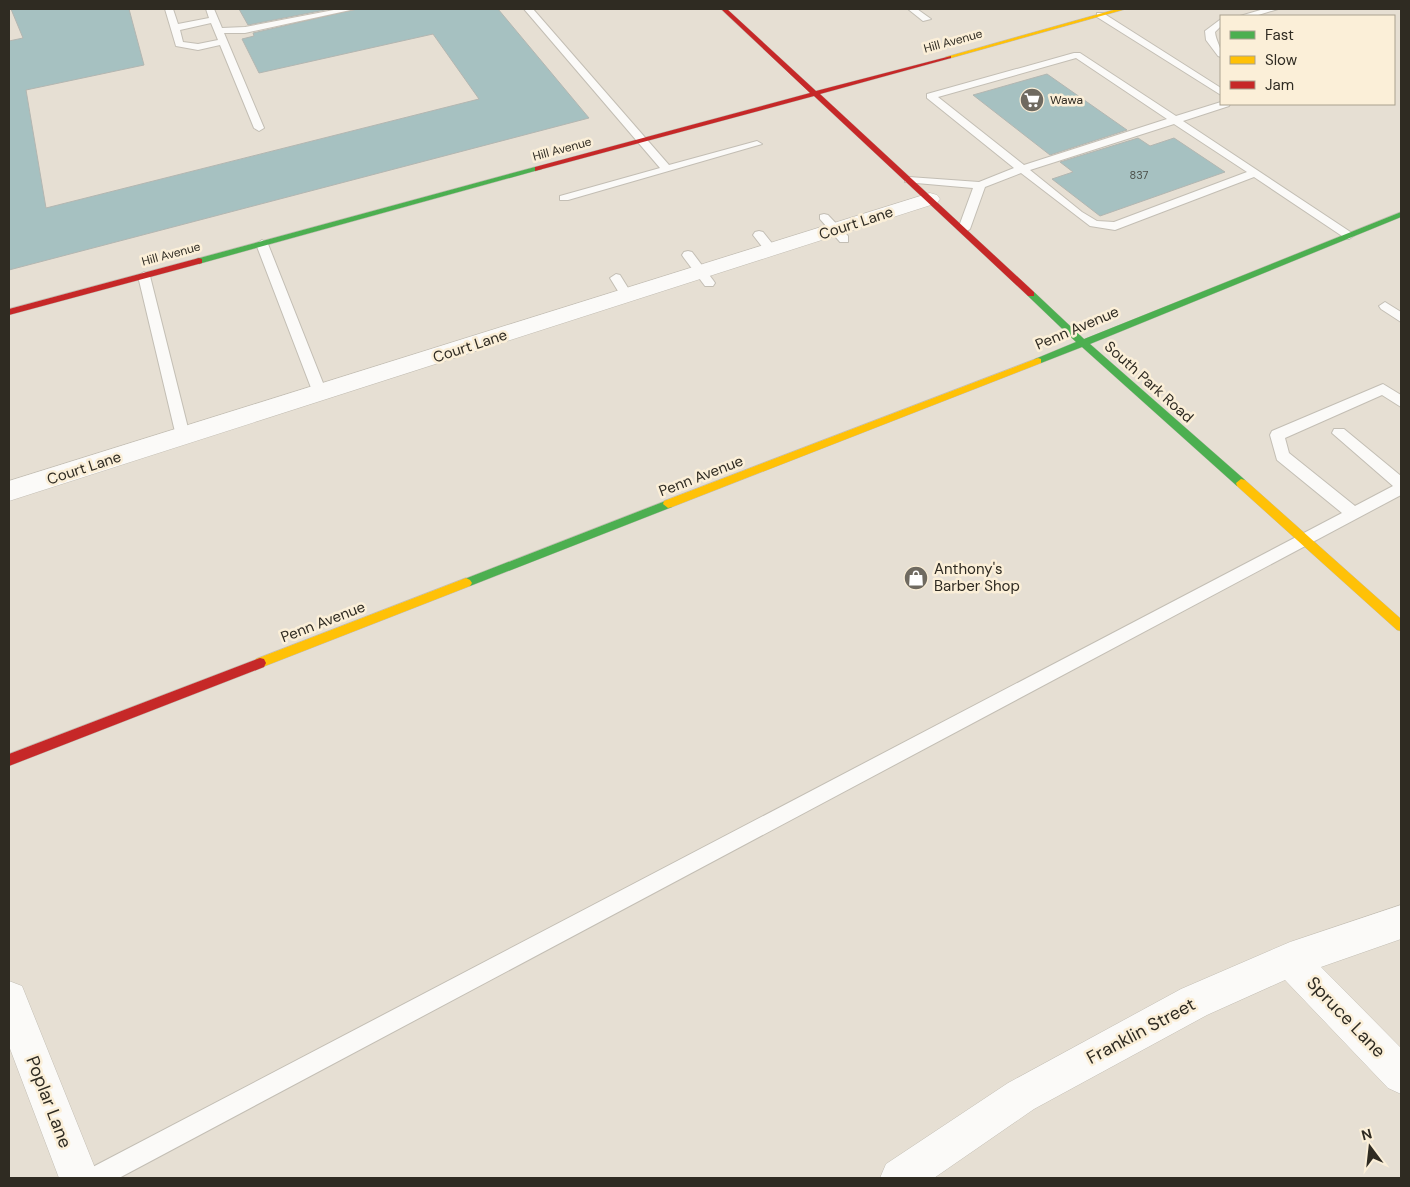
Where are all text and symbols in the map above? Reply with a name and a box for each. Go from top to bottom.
legend [1220,15,1395,105]
street label: Hill Avenue [922,25,984,57]
text: Fast [1265,25,1294,45]
text: Slow [1265,50,1298,70]
text: Jam [1265,75,1294,95]
supermarket icon: Wawa [1019,87,1045,113]
place label: Wawa [1050,92,1083,108]
street label: Hill Avenue [531,133,593,165]
house number: 837 [1130,168,1149,182]
street label: Court Lane [816,202,896,244]
street label: Hill Avenue [140,238,202,270]
street label: Penn Avenue [1032,301,1122,355]
street label: Court Lane [430,325,510,367]
street label: South Park Road [1100,337,1198,427]
street label: Court Lane [44,447,124,489]
street label: Penn Avenue [656,451,746,501]
place label: Anthony's Barber Shop [934,559,1020,596]
shop icon: Anthony's Barber Shop [903,565,929,591]
street label: Penn Avenue [278,597,368,647]
street label: Spruce Lane [1301,971,1391,1063]
street label: Franklin Street [1082,992,1200,1070]
street label: Poplar Lane [20,1052,78,1152]
north arrow [1345,1122,1395,1172]
text: N [1359,1124,1374,1144]

